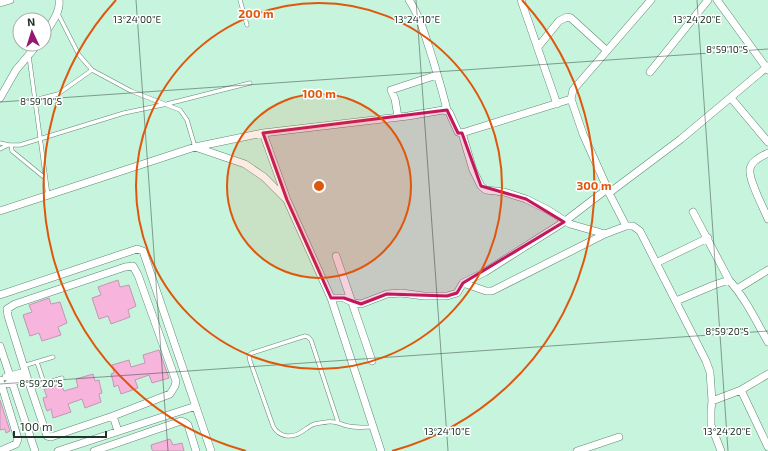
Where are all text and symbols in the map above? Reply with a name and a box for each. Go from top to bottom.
text: 200 m [238,6,274,20]
north arrow [12,12,52,52]
text: 13°24'00"E [113,13,161,25]
text: 13°24'10"E [394,13,440,25]
text: 13°24'20"E [673,13,721,25]
text: N [27,15,36,28]
text: 8°59'10"S [706,43,748,55]
text: 100 m [302,86,336,100]
text: 8°59'10"S [20,95,62,107]
text: 300 m [576,178,612,192]
centre of rings [312,179,326,193]
text: 8°59'20"S [705,325,749,337]
text: 8°59'20"S [19,377,63,389]
scale bar [14,413,106,439]
text: 100 m [20,419,52,433]
text: 13°24'10"E [424,425,470,437]
text: 13°24'20"E [703,425,751,437]

